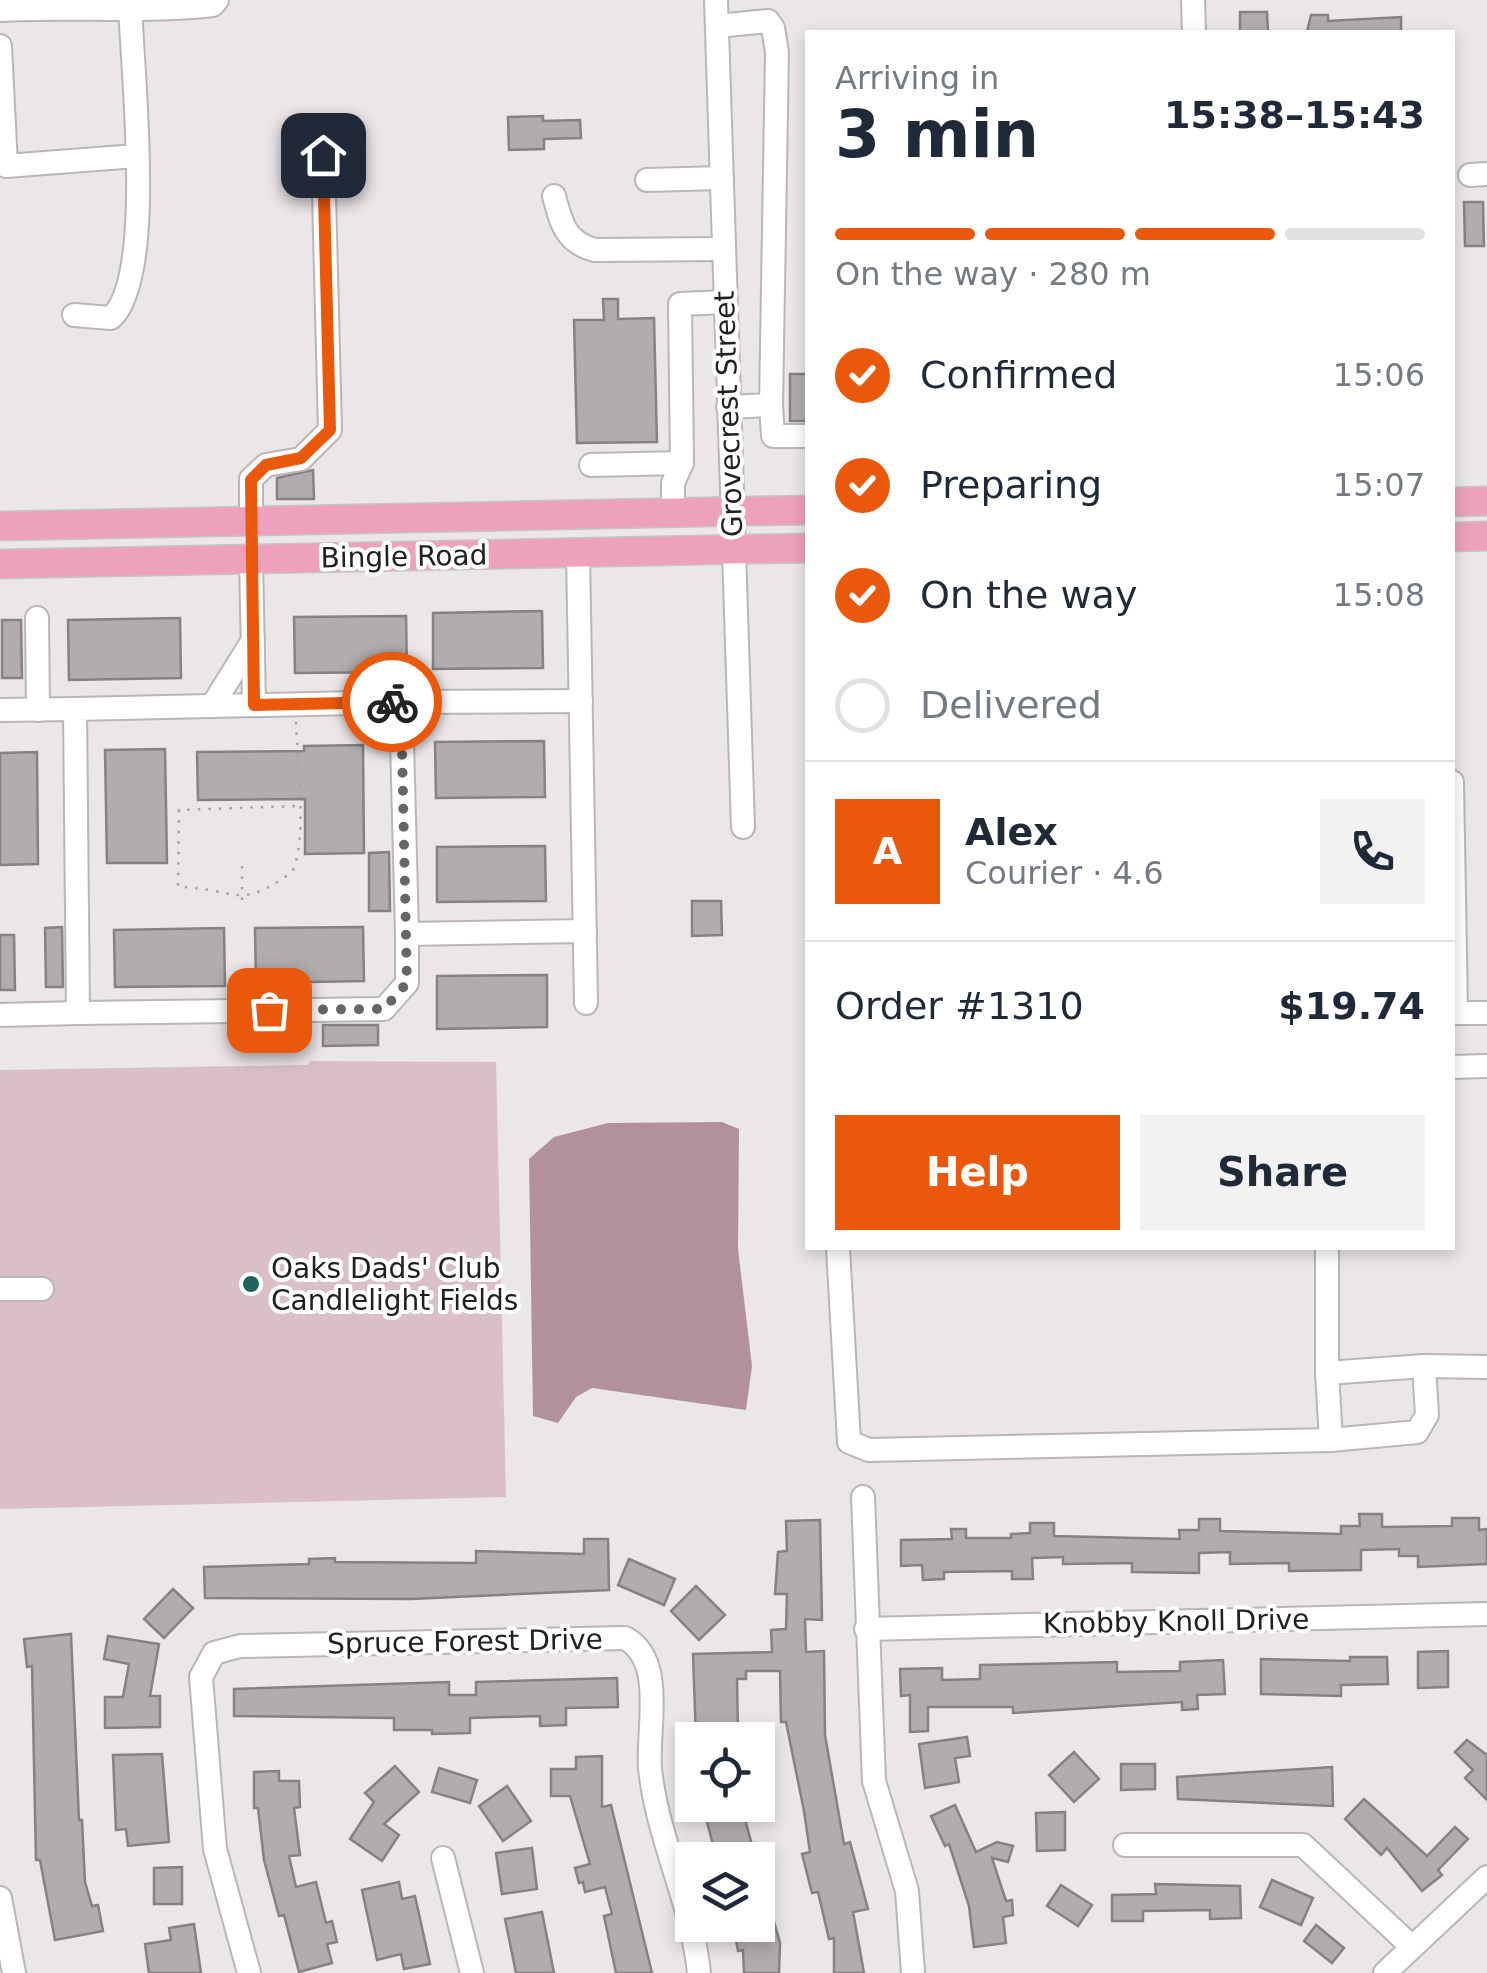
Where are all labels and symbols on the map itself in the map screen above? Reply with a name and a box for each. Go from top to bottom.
pin [281,113,366,198]
street label: Grovecrest Street [708,290,749,538]
street label: Bingle Road [320,539,488,574]
courier [342,652,442,752]
pin [227,968,312,1053]
place label: Oaks Dads' Club Candlelight Fields [271,1252,518,1317]
marker: Oaks Dads' Club Candlelight Fields [240,1273,262,1295]
street label: Knobby Knoll Drive [1042,1603,1310,1640]
street label: Spruce Forest Drive [327,1623,603,1660]

